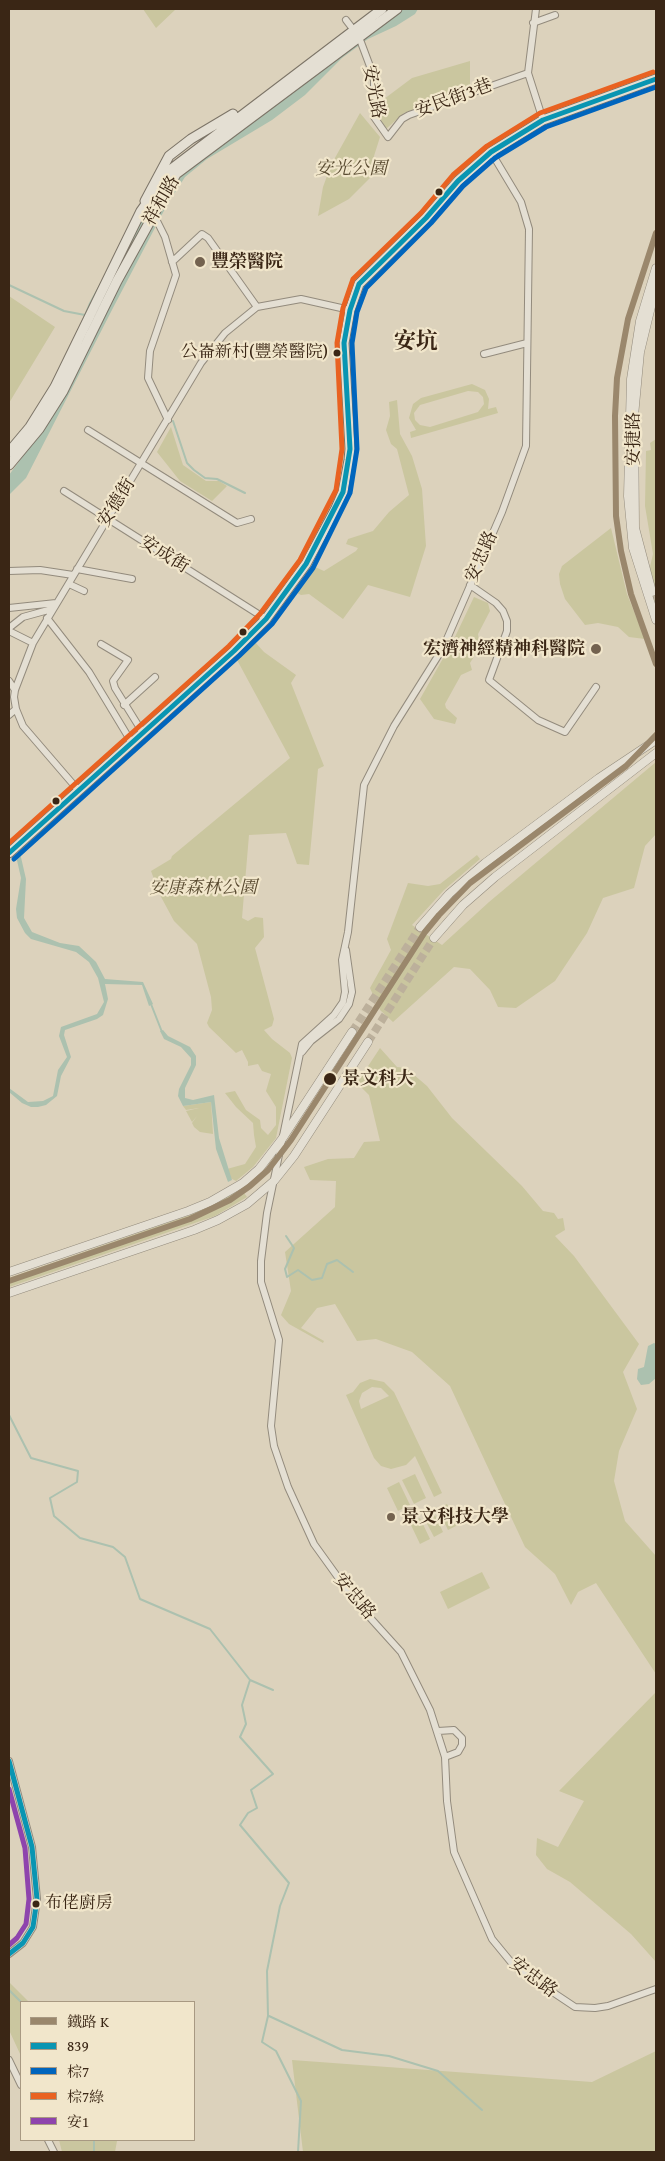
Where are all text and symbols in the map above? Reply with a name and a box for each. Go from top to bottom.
street label: 安光路 [357,63,389,121]
street label: 安民街3巷 [412,75,496,123]
park label: 安光公園 [315,158,387,180]
street label: 祥和路 [139,172,185,230]
unlabelled marker [434,187,444,197]
place label: 豐榮醫院 [211,251,283,273]
marker: 豐榮醫院 [193,255,207,269]
district label: 安坑 [394,329,438,355]
place label: 公崙新村(豐榮醫院) [181,343,328,363]
marker: 公崙新村(豐榮醫院) [332,348,342,358]
street label: 安捷路 [623,412,645,466]
street label: 安德街 [94,474,140,532]
street label: 安忠路 [461,528,503,586]
street label: 安成街 [135,532,193,578]
unlabelled marker [238,627,248,637]
place label: 宏濟神經精神科醫院 [423,638,585,660]
marker: 宏濟神經精神科醫院 [589,642,603,656]
unlabelled marker [51,796,61,806]
park label: 安康森林公園 [149,877,257,899]
place label: 景文科大 [342,1068,414,1090]
marker: 景文科大 [322,1071,338,1087]
place label: 景文科技大學 [401,1506,509,1528]
marker: 景文科技大學 [385,1511,397,1523]
street label: 安忠路 [328,1569,380,1625]
place label: 布佬廚房 [45,1894,113,1914]
marker: 布佬廚房 [31,1899,41,1909]
street label: 安忠路 [505,1953,561,2003]
legend [20,2001,195,2141]
text: 鐵路 K [67,2011,109,2032]
text: 839 [67,2035,89,2056]
text: 棕7 [67,2061,89,2082]
text: 棕7綠 [67,2086,104,2107]
text: 安1 [67,2111,89,2132]

